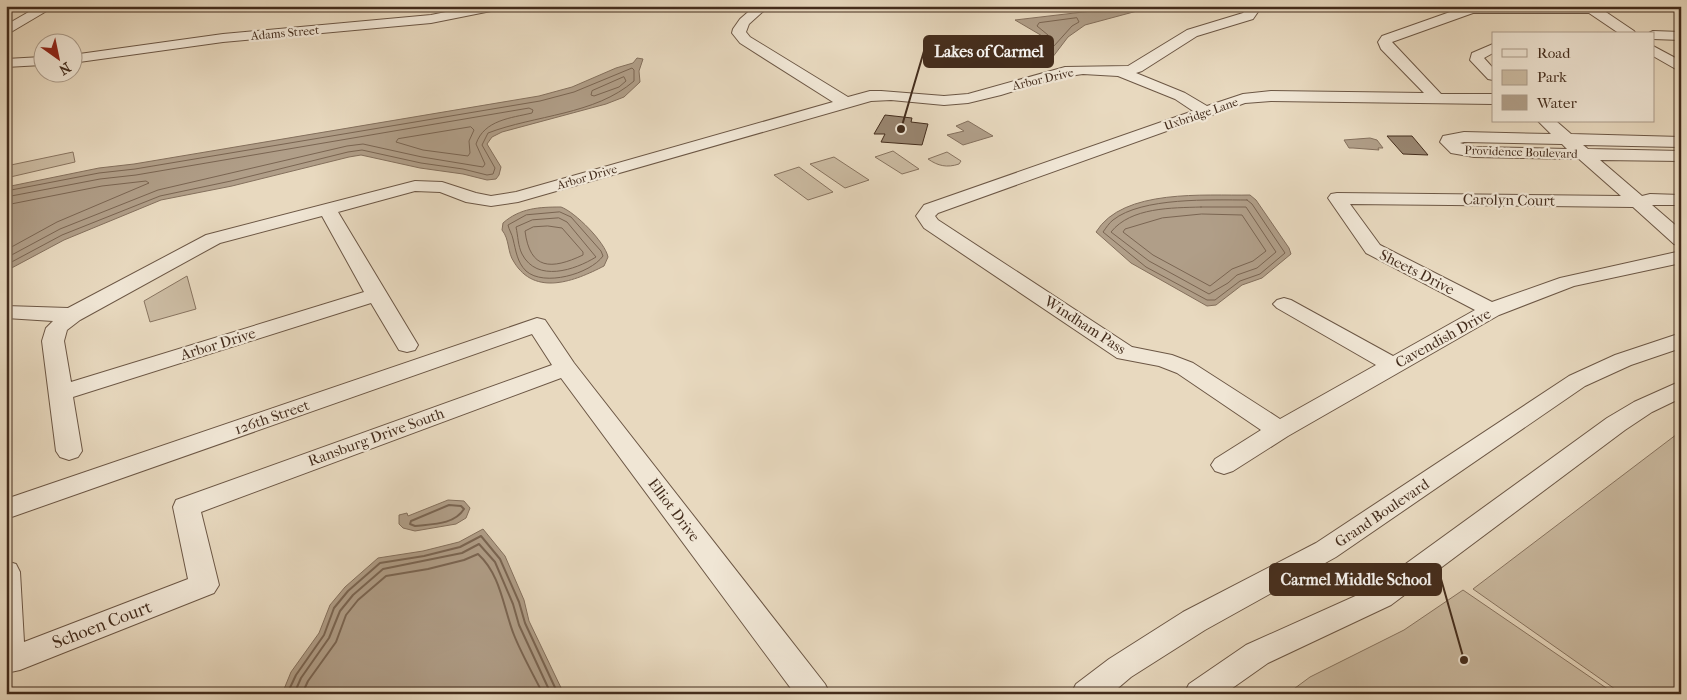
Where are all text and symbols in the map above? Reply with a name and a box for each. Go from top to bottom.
street label: Adams Street [249,23,320,43]
north arrow [32,32,82,82]
legend [1492,32,1654,122]
callout: Lakes of Carmel [924,36,1053,67]
text: Lakes of Carmel [934,42,1044,61]
text: Road [1537,44,1571,62]
text: N [55,58,74,79]
street label: Arbor Drive [1010,65,1075,93]
text: Park [1537,68,1567,86]
text: Water [1536,94,1577,112]
street label: Uxbridge Lane [1162,95,1240,133]
street label: Providence Boulevard [1464,143,1578,161]
street label: Arbor Drive [554,162,619,193]
street label: Carolyn Court [1463,190,1556,210]
street label: Sheets Drive [1377,245,1458,299]
street label: Windham Pass [1040,291,1130,358]
street label: Cavendish Drive [1392,304,1494,372]
street label: Arbor Drive [177,324,258,364]
street label: 126th Street [232,396,312,438]
street label: Ransburg Drive South [306,404,447,470]
street label: Grand Boulevard [1332,474,1433,551]
street label: Elliot Drive [644,475,704,546]
callout: Carmel Middle School [1270,564,1441,595]
text: Carmel Middle School [1281,570,1432,589]
street label: Schoen Court [49,596,155,654]

